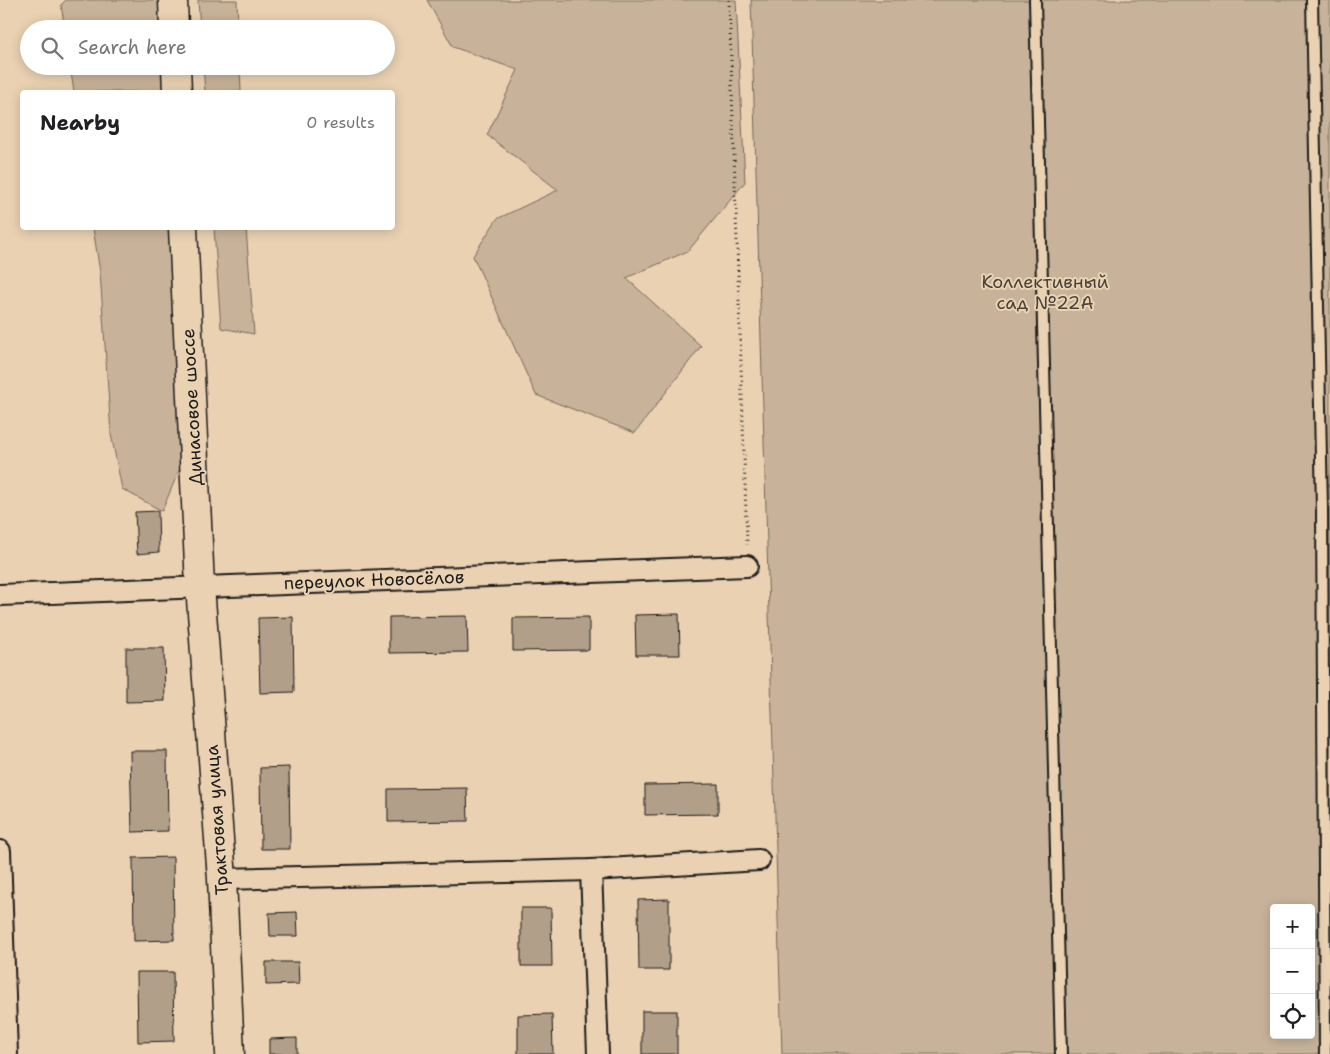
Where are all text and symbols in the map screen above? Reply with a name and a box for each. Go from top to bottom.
search box [20,20,395,75]
icon: search [38,34,66,62]
text: Search here [78,35,187,60]
text: Nearby [40,109,120,137]
text: 0 results [306,112,375,133]
park label: Коллективный сад №22А [981,270,1109,315]
street label: Динасовое шоссе [176,328,208,486]
street label: переулок Новосёлов [283,565,465,595]
street label: Трактовая улица [200,744,234,896]
map controls [1270,904,1315,1039]
button: + [1270,904,1315,949]
button: − [1270,949,1315,994]
button: locate [1270,994,1315,1039]

